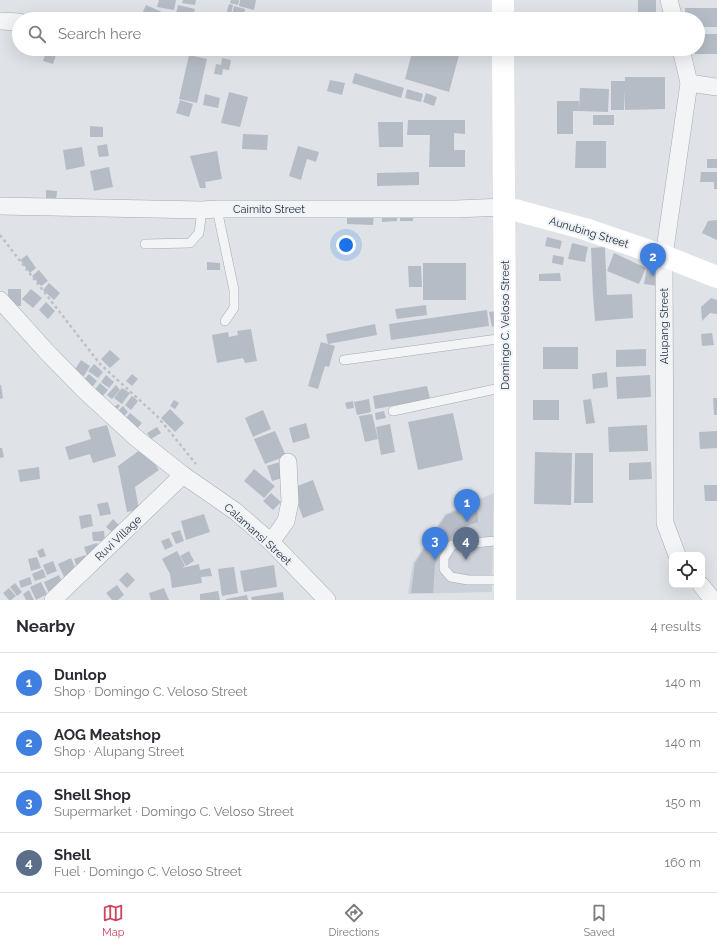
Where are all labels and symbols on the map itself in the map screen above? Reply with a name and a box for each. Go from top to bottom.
street label: Caimito Street [233,203,305,216]
street label: Aunubing Street [548,214,630,251]
your location [336,235,356,255]
pin: 2 [640,243,666,276]
street label: Domingo C. Veloso Street [499,260,512,390]
street label: Alupang Street [658,288,671,364]
pin: 1 [454,489,480,522]
street label: Calamansi Street [221,501,294,568]
street label: Ruvi Village [92,513,145,564]
pin: 3 [422,527,448,560]
pin: 4 [453,527,479,560]

